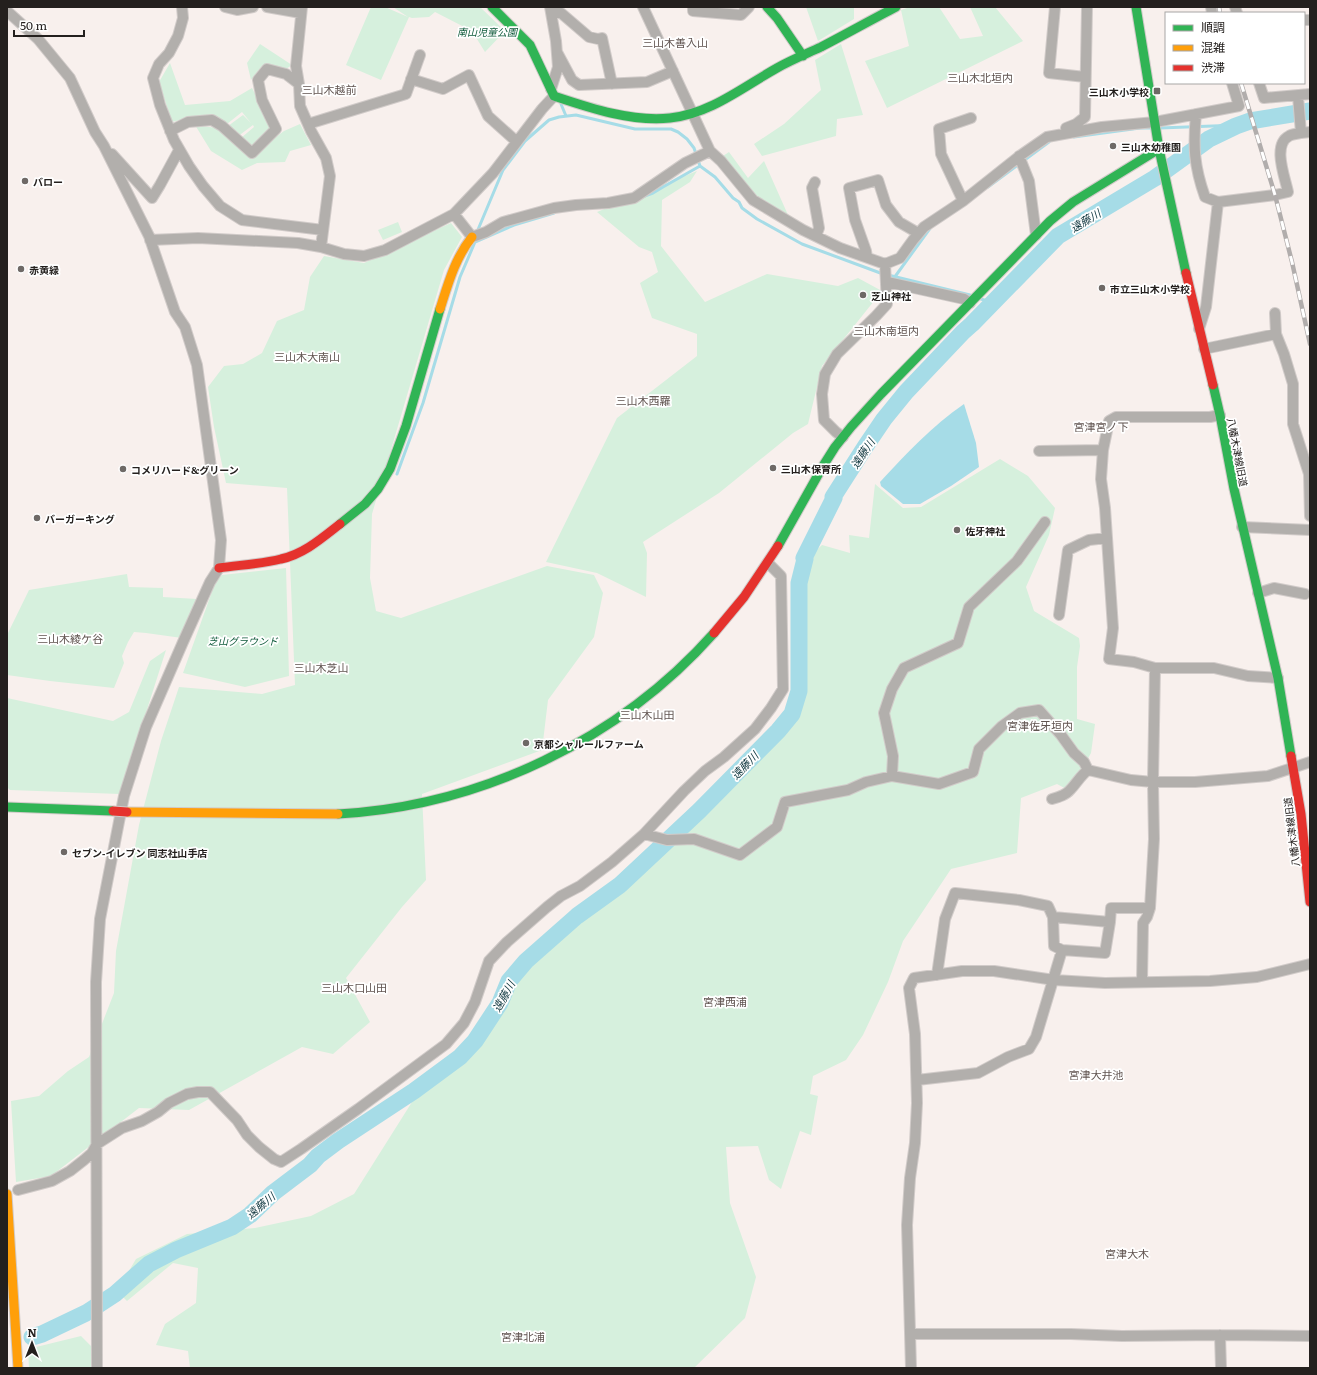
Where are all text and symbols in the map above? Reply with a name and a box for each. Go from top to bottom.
scale bar [14,12,84,38]
legend [1165,12,1305,84]
text: 50 m [20,16,47,34]
text: 順調 [1201,18,1225,36]
park label: 南山児童公園 [457,24,519,39]
district label: 三山木善入山 [642,34,708,50]
text: 混雑 [1201,38,1225,56]
text: 渋滞 [1201,58,1225,76]
district label: 三山木北垣内 [947,69,1013,85]
district label: 三山木越前 [302,81,357,97]
place label: 三山木小学校 [1089,84,1149,99]
marker: 三山木小学校 [1152,86,1162,96]
place label: 三山木幼稚園 [1121,139,1181,154]
marker: 三山木幼稚園 [1108,141,1118,151]
place label: バロー [33,174,63,189]
marker: バロー [20,176,30,186]
water label: 遠藤川 [1067,204,1104,235]
place label: 赤黄緑 [29,262,59,277]
marker: 赤黄緑 [16,264,26,274]
place label: 市立三山木小学校 [1110,281,1190,296]
marker: 市立三山木小学校 [1097,283,1107,293]
place label: 芝山神社 [871,288,912,303]
marker: 芝山神社 [858,290,868,300]
district label: 三山木南垣内 [853,322,919,338]
district label: 三山木大南山 [274,348,340,364]
district label: 三山木西羅 [616,392,671,408]
street label: 八幡木津線旧道 [1224,416,1252,488]
district label: 宮津宮ノ下 [1074,418,1129,434]
water label: 遠藤川 [846,434,878,471]
place label: 三山木保育所 [781,461,841,476]
place label: コメリハード&グリーン [131,462,239,477]
marker: 三山木保育所 [768,463,778,473]
marker: コメリハード&グリーン [118,464,128,474]
place label: バーガーキング [45,511,115,526]
marker: バーガーキング [32,513,42,523]
place label: 佐牙神社 [965,523,1006,538]
marker: 佐牙神社 [952,525,962,535]
district label: 三山木綾ケ谷 [37,630,103,646]
park label: 芝山グラウンド [208,633,279,648]
district label: 三山木芝山 [294,659,349,675]
district label: 三山木山田 [620,706,675,722]
district label: 宮津佐牙垣内 [1007,717,1073,733]
place label: 京都シャルールファーム [534,736,644,751]
marker: 京都シャルールファーム [521,738,531,748]
water label: 遠藤川 [727,747,762,782]
street label: 八幡木津線旧道 [1279,796,1303,868]
place label: セブン-イレブン 同志社山手店 [72,845,207,860]
marker: セブン-イレブン 同志社山手店 [59,847,69,857]
water label: 遠藤川 [488,977,518,1014]
district label: 三山木口山田 [321,979,387,995]
district label: 宮津西浦 [703,993,747,1009]
district label: 宮津大井池 [1069,1066,1124,1082]
water label: 遠藤川 [242,1188,279,1222]
district label: 宮津大木 [1105,1245,1149,1261]
north arrow [12,1323,52,1363]
text: N [27,1324,37,1340]
district label: 宮津北浦 [501,1328,545,1344]

